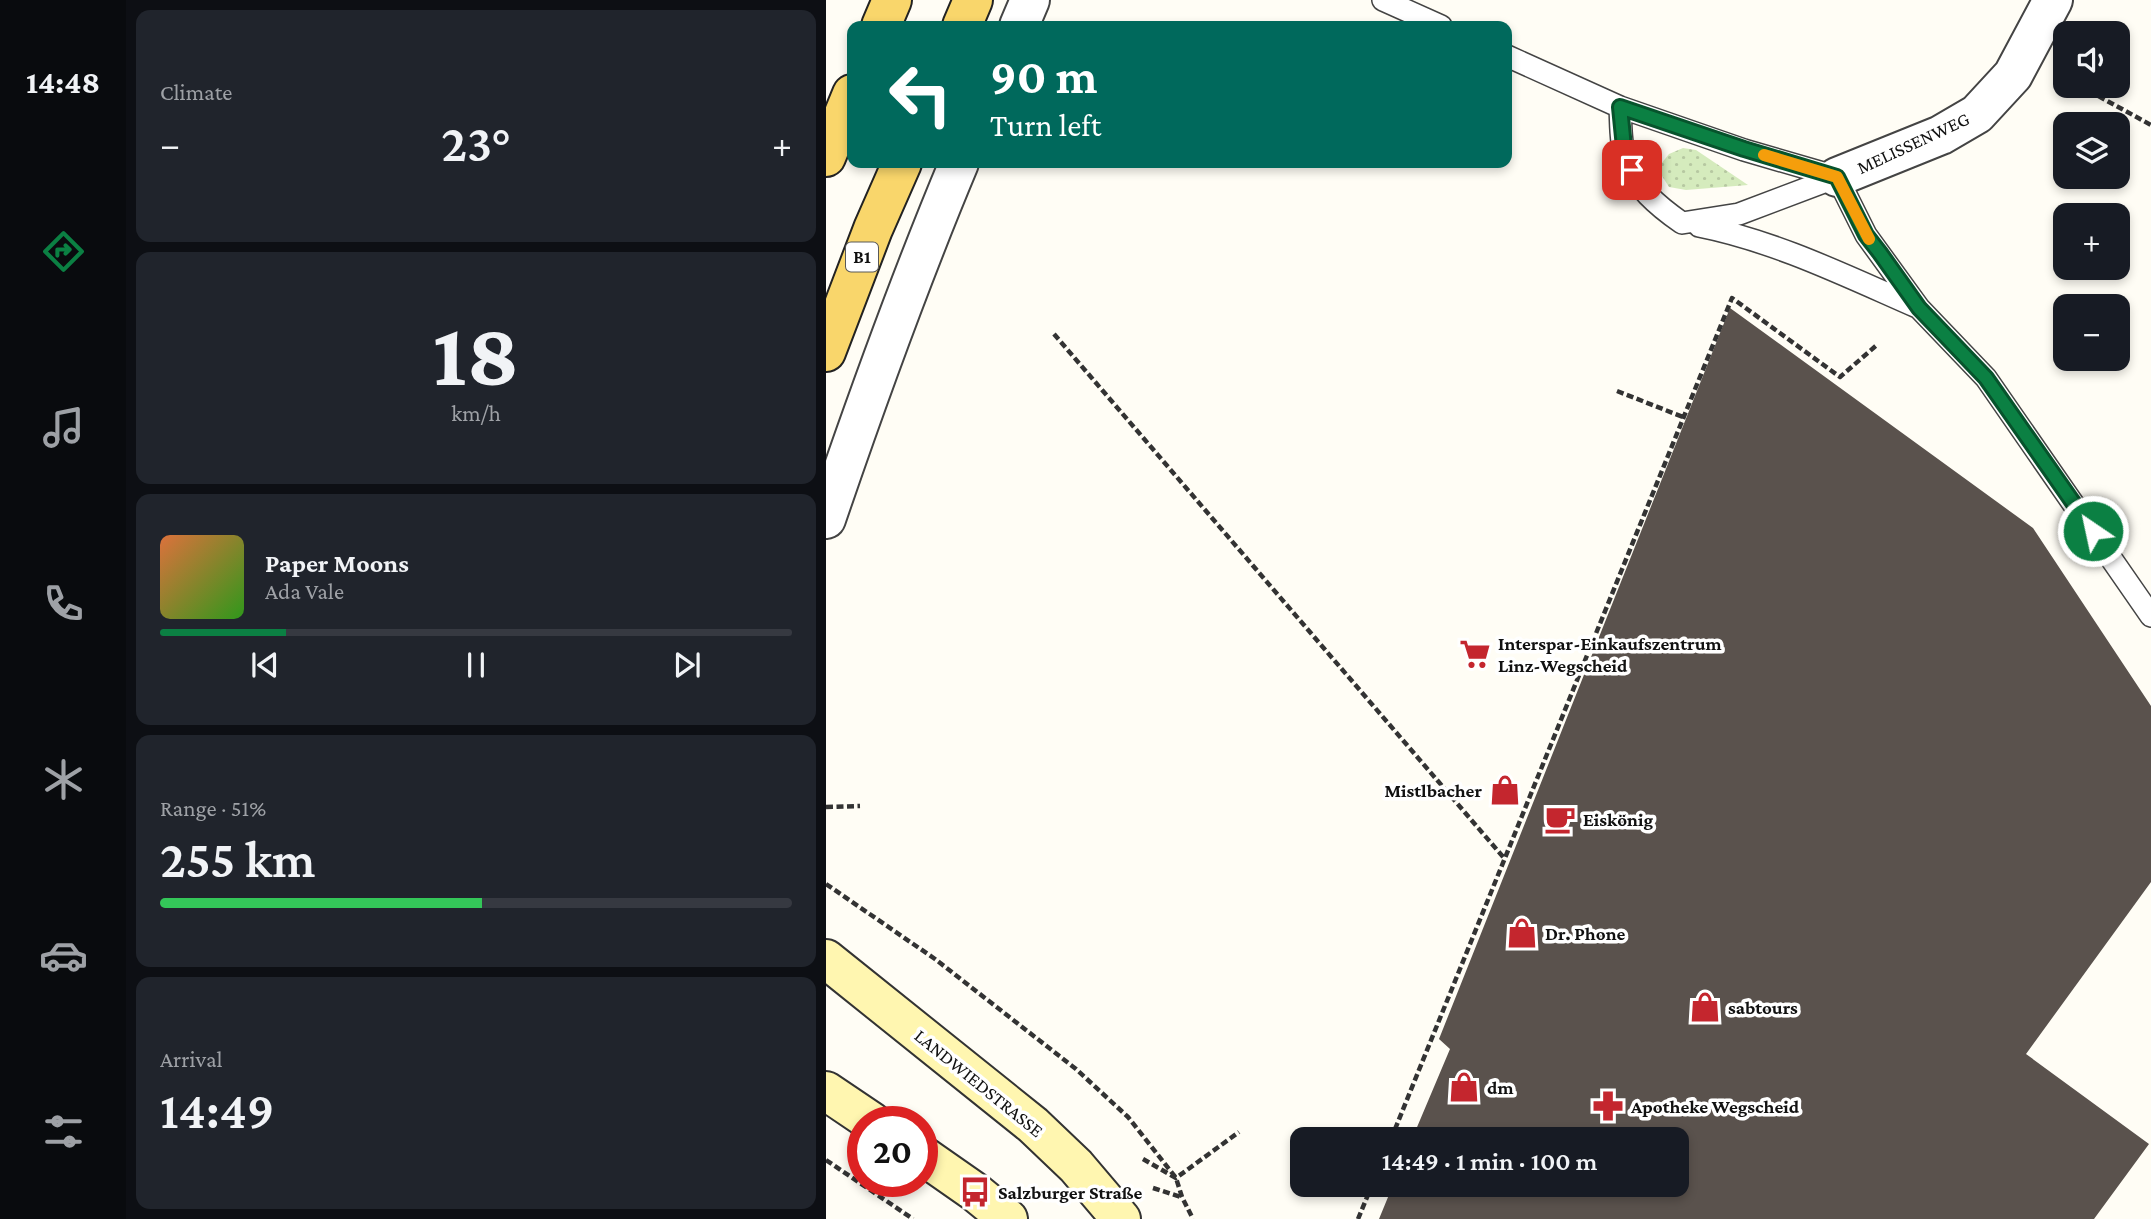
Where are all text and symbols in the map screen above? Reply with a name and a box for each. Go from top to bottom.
map controls [2053,21,2130,371]
button: sound [2053,21,2130,98]
icon: left [875,49,966,140]
text: 90 m [990,49,1097,104]
text: 14:48 [26,64,100,100]
text: Climate [160,79,232,105]
text: Turn left [990,107,1101,143]
street label: MELISSENWEG [1853,108,1973,178]
button: layers [2053,112,2130,189]
text: 23° [441,114,511,172]
text: − [160,123,180,165]
text: + [772,123,792,165]
pin [1602,140,1662,200]
icon: arrive [1613,151,1651,189]
button: + [2053,203,2130,280]
icon: directions [39,227,88,276]
road number: B1 [846,243,878,272]
button: − [2053,294,2130,371]
text: 18 [432,303,520,405]
text: km/h [451,400,501,426]
icon: music [39,403,88,452]
position arrow [2056,494,2130,568]
text: Paper Moons [265,549,409,578]
text: Ada Vale [265,578,344,604]
icon: phone [39,579,88,628]
place label: Interspar-Einkaufszentrum Linz-Wegscheid [1498,633,1722,676]
supermarket icon: Interspar-Einkaufszentrum Linz-Wegscheid [1458,637,1492,671]
icon: previous [246,646,284,684]
icon: pause [457,646,495,684]
icon: next [668,646,706,684]
icon: climate [39,755,88,804]
shop icon: Mistlbacher [1488,773,1522,807]
place label: Mistlbacher [1384,780,1482,801]
text: Range · 51% [160,795,266,821]
cafe icon: Eiskönig [1543,802,1577,836]
place label: Eiskönig [1583,809,1653,830]
text: 255 km [160,830,315,888]
shop icon: Dr. Phone [1505,916,1539,950]
place label: Dr. Phone [1545,923,1626,944]
icon: car [39,931,88,980]
shop icon: sabtours [1688,990,1722,1024]
place label: sabtours [1728,997,1798,1018]
street label: LANDWIEDSTRASSE [911,1025,1047,1141]
text: Arrival [160,1046,223,1072]
shop icon: dm [1447,1070,1481,1104]
place label: dm [1487,1077,1513,1098]
text: 14:49 [160,1081,274,1139]
pharmacy icon: Apotheke Wegscheid [1591,1089,1625,1123]
place label: Apotheke Wegscheid [1630,1096,1800,1117]
speed limit sign: 20 [847,1106,938,1197]
icon: filters [39,1107,88,1156]
text: 14:49 · 1 min · 100 m [1382,1147,1597,1176]
bus stop icon: Salzburger Straße [958,1175,992,1209]
place label: Salzburger Straße [998,1182,1142,1203]

